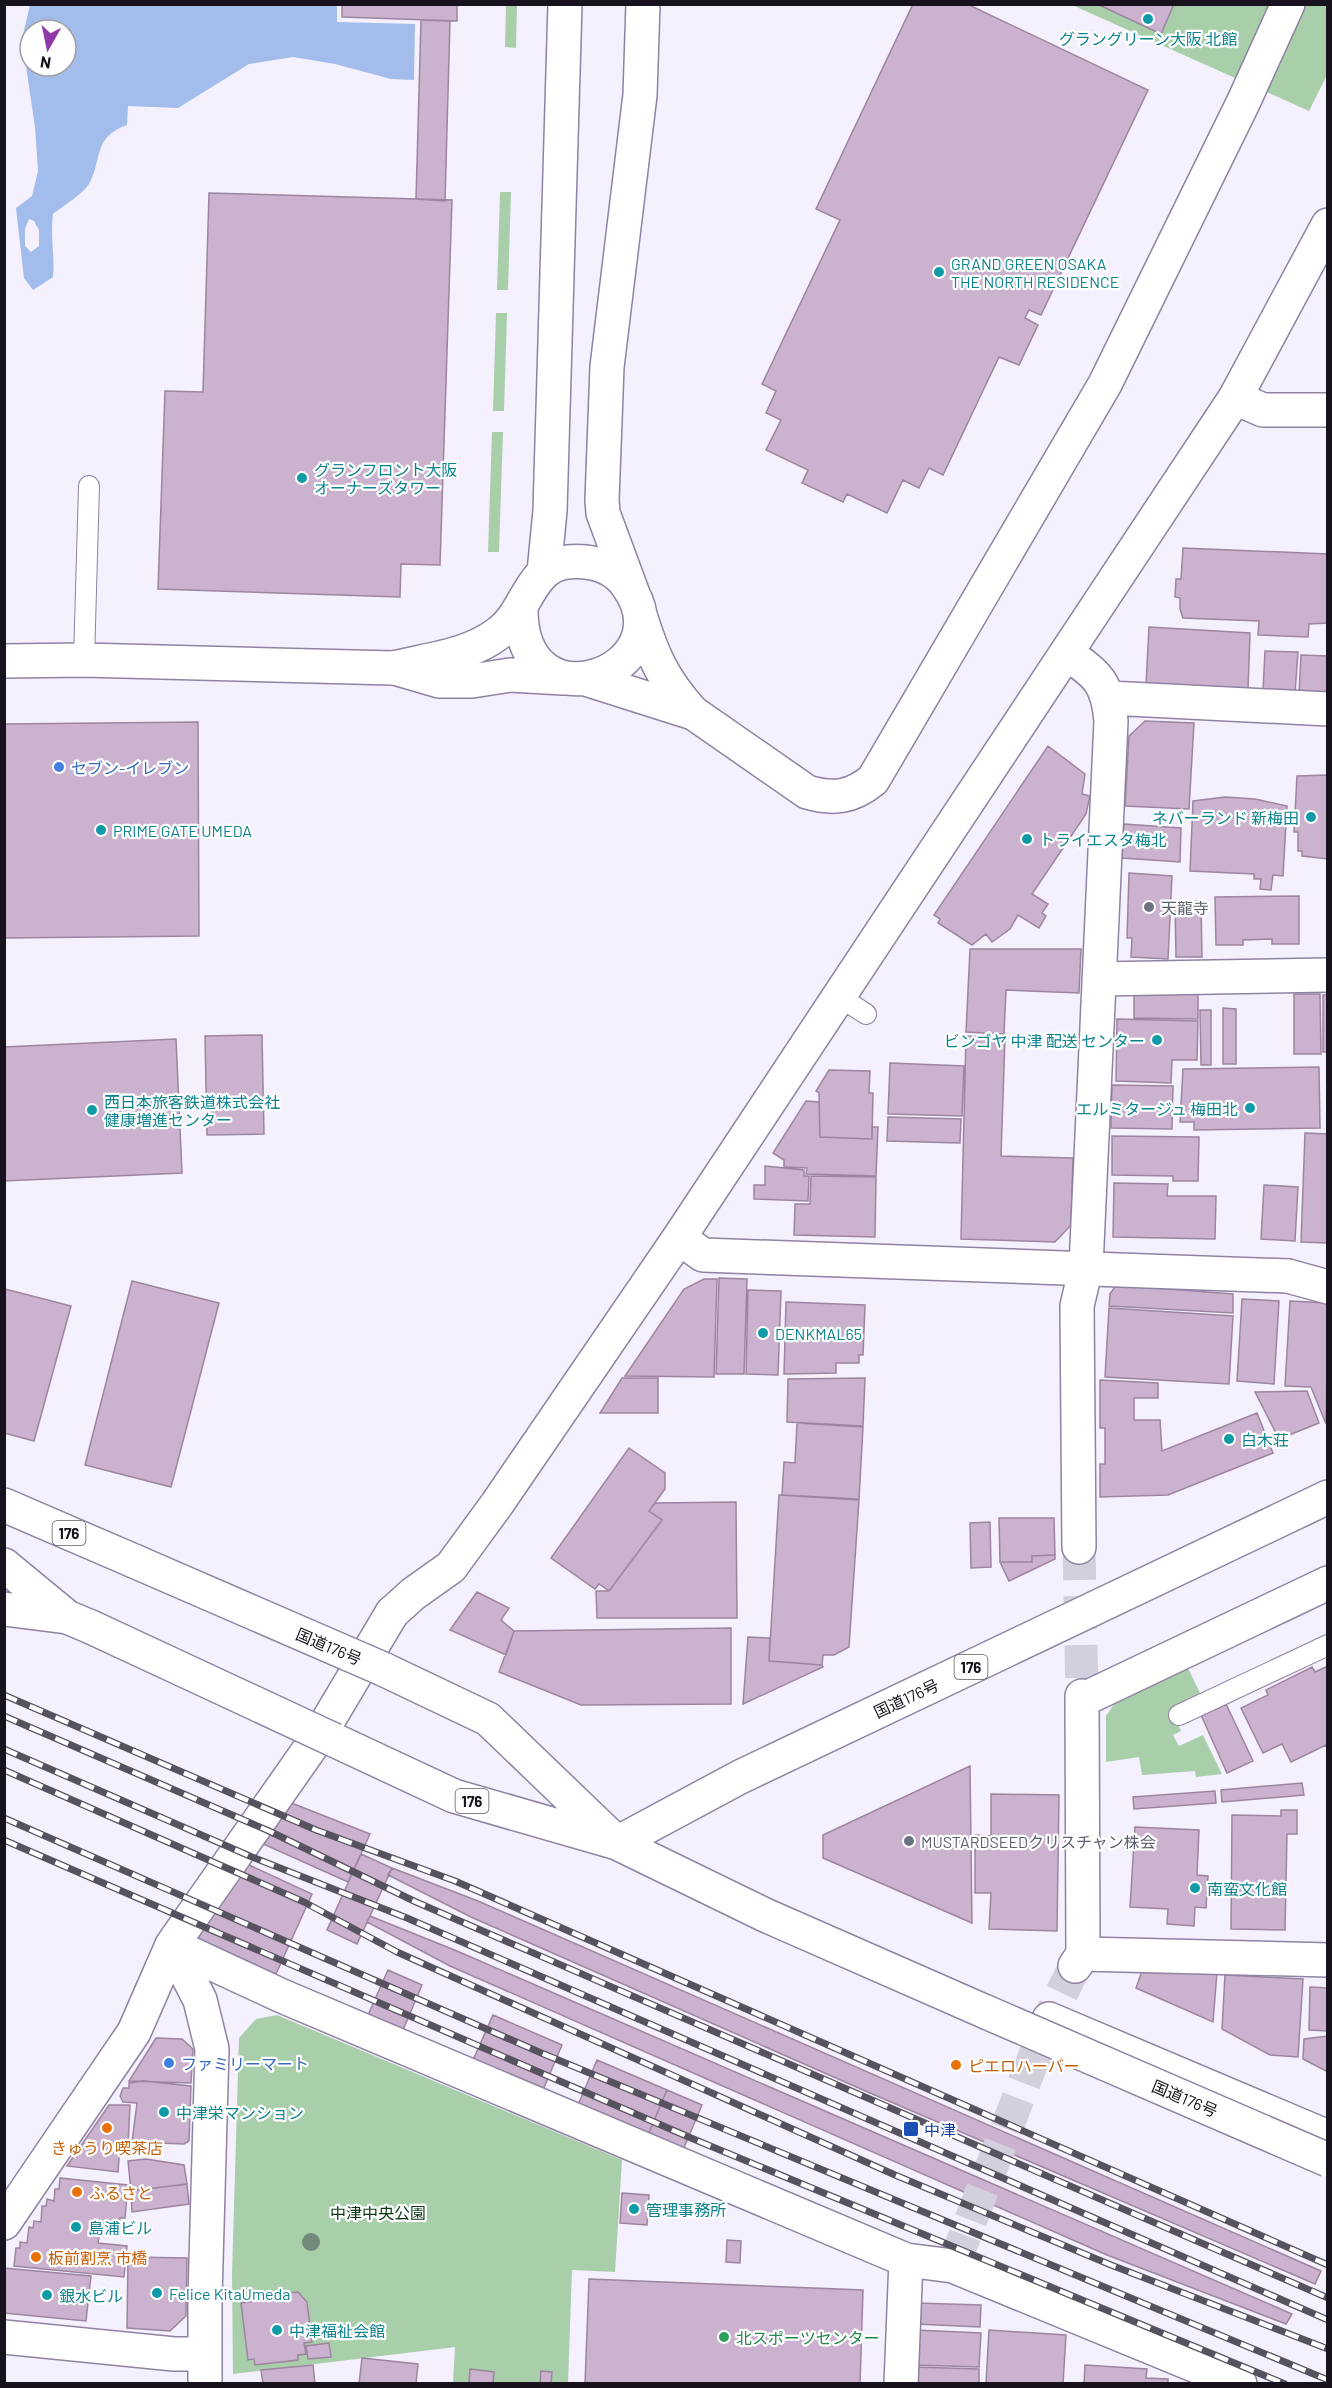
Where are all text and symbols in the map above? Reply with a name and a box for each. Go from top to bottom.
marker: グラングリーン大阪 北館 [1141,12,1155,26]
north arrow [18,18,78,78]
place label: グラングリーン大阪 北館 [1059,29,1237,48]
text: N [39,53,52,74]
place label: GRAND GREEN OSAKA THE NORTH RESIDENCE [951,254,1120,291]
marker: GRAND GREEN OSAKA THE NORTH RESIDENCE [932,265,946,279]
place label: グランフロント大阪 オーナーズタワー [314,460,458,497]
marker: グランフロント大阪 オーナーズタワー [295,471,309,485]
place label: セブン-イレブン [71,758,189,777]
marker: セブン-イレブン [52,760,66,774]
place label: ネバーランド 新梅田 [1152,808,1299,827]
marker: ネバーランド 新梅田 [1304,810,1318,824]
place label: PRIME GATE UMEDA [113,821,252,840]
marker: PRIME GATE UMEDA [94,823,108,837]
place label: トライエスタ梅北 [1039,830,1167,849]
marker: トライエスタ梅北 [1020,832,1034,846]
place label: 天龍寺 [1161,898,1209,917]
marker: 天龍寺 [1142,900,1156,914]
place label: ビンゴヤ 中津 配送 センター [943,1031,1145,1050]
marker: ビンゴヤ 中津 配送 センター [1150,1033,1164,1047]
place label: 西日本旅客鉄道株式会社 健康増進センター [104,1092,280,1129]
place label: エルミタージュ 梅田北 [1076,1099,1238,1118]
marker: エルミタージュ 梅田北 [1243,1101,1257,1115]
marker: 西日本旅客鉄道株式会社 健康増進センター [85,1103,99,1117]
place label: DENKMAL65 [775,1324,862,1343]
marker: DENKMAL65 [756,1326,770,1340]
place label: 白木荘 [1241,1430,1289,1449]
marker: 白木荘 [1222,1432,1236,1446]
road number: 176 [52,1521,86,1545]
street label: 国道176号 [293,1624,365,1668]
road number: 176 [954,1655,988,1679]
street label: 国道176号 [871,1675,941,1721]
road number: 176 [456,1789,488,1813]
place label: MUSTARDSEEDクリスチャン株会 [921,1832,1156,1851]
marker: MUSTARDSEEDクリスチャン株会 [902,1834,916,1848]
place label: 南蛮文化館 [1207,1879,1287,1898]
marker: 南蛮文化館 [1188,1881,1202,1895]
place label: ファミリーマート [181,2054,309,2073]
marker: ファミリーマート [162,2056,176,2070]
place label: ピエロハーバー [968,2056,1080,2075]
marker: ピエロハーバー [949,2058,963,2072]
street label: 国道176号 [1149,2076,1221,2120]
place label: 中津栄マンション [176,2103,304,2122]
marker: 中津栄マンション [157,2105,171,2119]
marker: 中津 [902,2120,920,2138]
place label: 中津 [924,2120,956,2139]
marker: きゅうり喫茶店 [100,2121,114,2135]
place label: きゅうり喫茶店 [51,2138,163,2157]
place label: ふるさと [89,2183,153,2202]
marker: ふるさと [70,2185,84,2199]
place label: 管理事務所 [646,2200,726,2219]
marker: 管理事務所 [627,2202,641,2216]
park label: 中津中央公園 [330,2203,426,2222]
place label: 島浦ビル [88,2218,152,2237]
marker: 島浦ビル [69,2220,83,2234]
place label: 板前割烹 市橋 [48,2248,147,2267]
marker: 板前割烹 市橋 [29,2250,43,2264]
place label: Felice KitaUmeda [169,2284,291,2303]
place label: 銀水ビル [59,2286,123,2305]
marker: Felice KitaUmeda [150,2286,164,2300]
marker: 銀水ビル [40,2288,54,2302]
place label: 中津福祉会館 [289,2321,385,2340]
marker: 中津福祉会館 [270,2323,284,2337]
place label: 北スポーツセンター [736,2328,880,2347]
marker: 北スポーツセンター [717,2330,731,2344]

